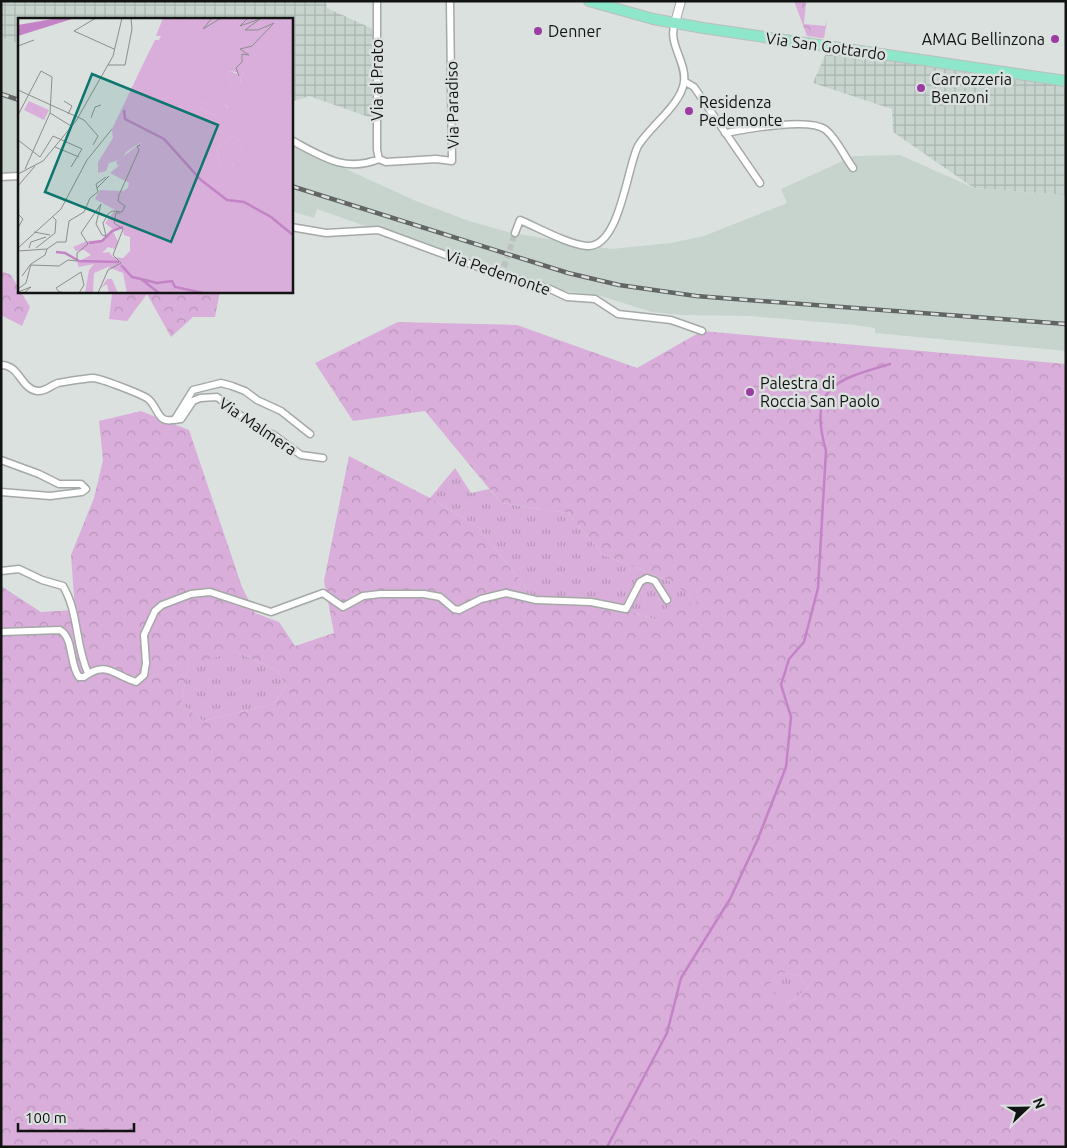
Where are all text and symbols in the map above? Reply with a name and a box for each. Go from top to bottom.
inset map [18,18,292,292]
place label: Denner [548,22,601,40]
marker: Denner [532,25,544,37]
street label: Via San Gottardo [765,29,887,63]
place label: AMAG Bellinzona [922,30,1045,48]
marker: AMAG Bellinzona [1049,33,1061,45]
street label: Via al Prato [368,39,386,121]
street label: Via Paradiso [442,61,462,149]
place label: Carrozzeria Benzoni [931,70,1012,106]
marker: Carrozzeria Benzoni [915,82,927,94]
place label: Residenza Pedemonte [699,93,783,129]
marker: Residenza Pedemonte [683,105,695,117]
street label: Via Pedemonte [443,246,553,298]
place label: Palestra di Roccia San Paolo [760,374,880,410]
marker: Palestra di Roccia San Paolo [744,386,756,398]
street label: Via Malmera [216,393,300,459]
north arrow [1002,1083,1052,1133]
text: N [1030,1095,1048,1111]
scale bar [18,1100,134,1132]
text: 100 m [25,1109,67,1126]

